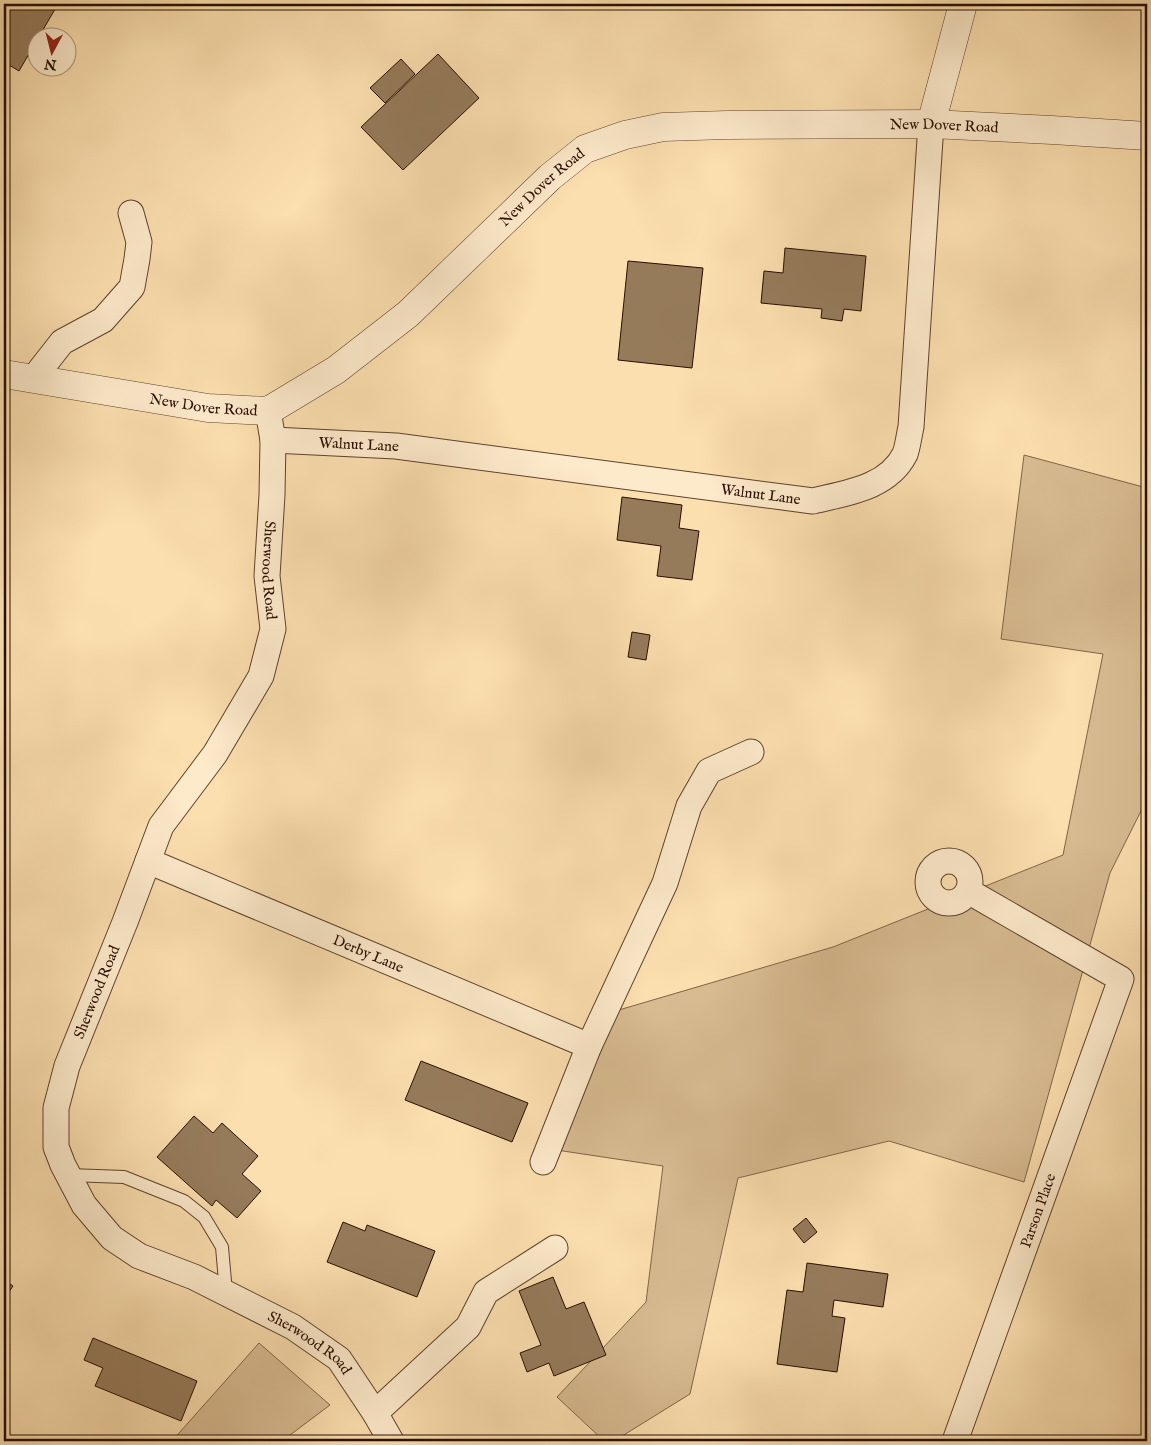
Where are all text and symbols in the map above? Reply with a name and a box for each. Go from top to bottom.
north arrow [28,28,78,78]
text: N [43,54,59,74]
street label: New Dover Road [890,114,1000,137]
street label: New Dover Road [495,143,589,231]
street label: New Dover Road [148,389,259,420]
street label: Walnut Lane [318,433,399,456]
street label: Walnut Lane [720,479,802,509]
street label: Sherwood Road [257,520,282,622]
street label: Derby Lane [330,930,407,977]
street label: Sherwood Road [70,942,125,1042]
street label: Parson Place [1016,1171,1060,1250]
street label: Sherwood Road [265,1306,357,1379]

